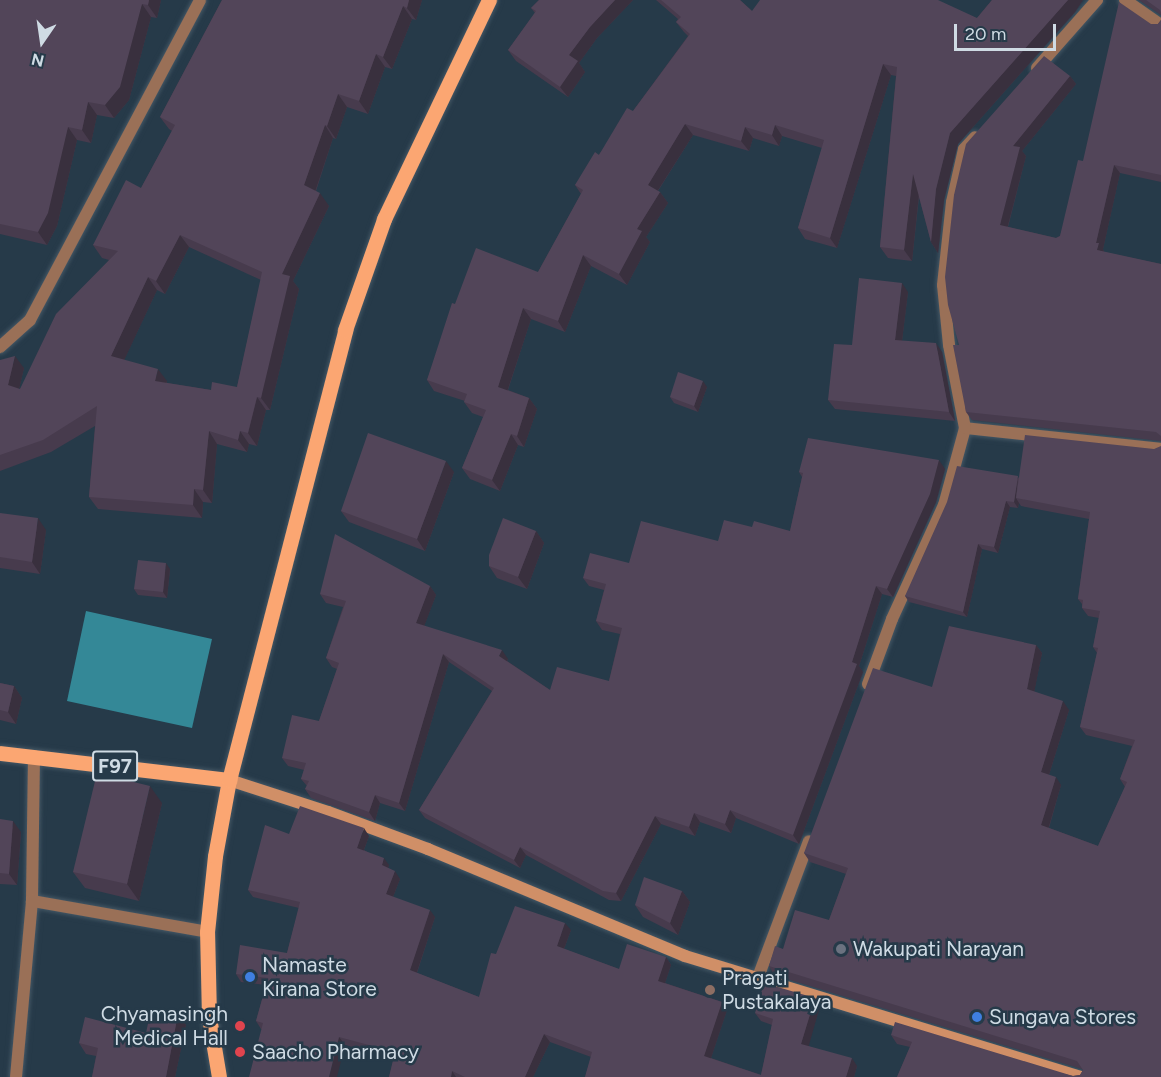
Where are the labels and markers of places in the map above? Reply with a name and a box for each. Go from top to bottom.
place label: Wakupati Narayan [853,936,1024,962]
marker: Wakupati Narayan [834,942,848,956]
place label: Namaste Kirana Store [262,952,377,1002]
place label: Pragati Pustakalaya [722,965,832,1015]
marker: Namaste Kirana Store [243,970,257,984]
marker: Pragati Pustakalaya [703,983,717,997]
place label: Chyamasingh Medical Hall [101,1001,228,1051]
place label: Sungava Stores [989,1004,1136,1030]
marker: Sungava Stores [970,1010,984,1024]
marker: Chyamasingh Medical Hall [233,1019,247,1033]
place label: Saacho Pharmacy [252,1039,419,1065]
marker: Saacho Pharmacy [233,1045,247,1059]

